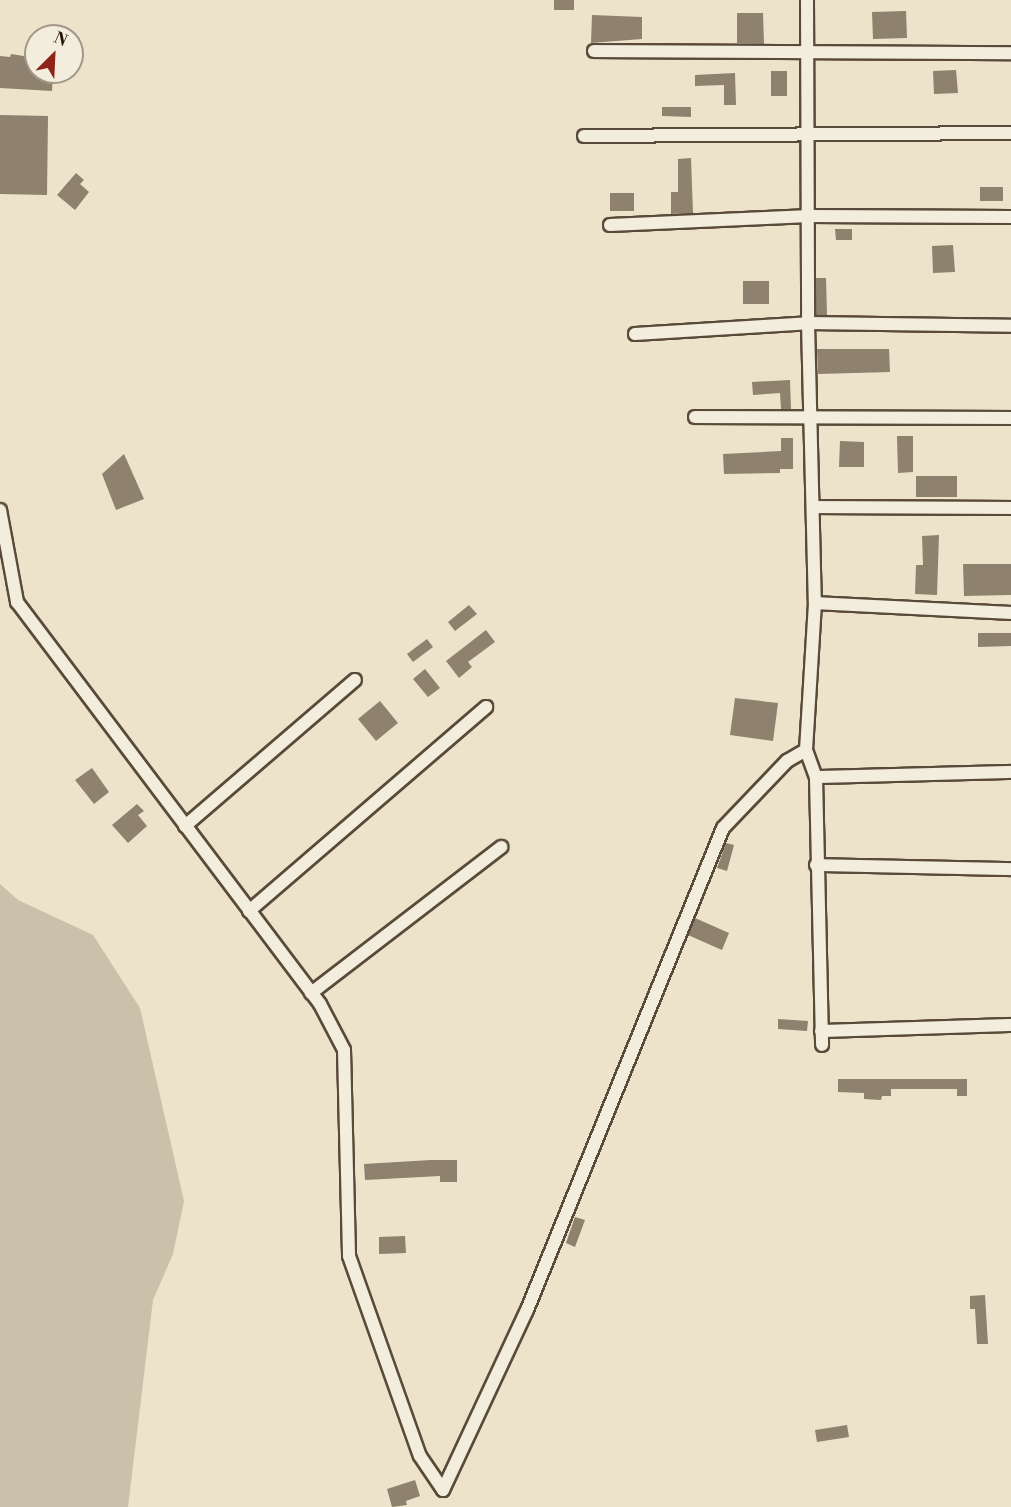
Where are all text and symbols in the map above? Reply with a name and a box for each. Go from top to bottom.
north arrow [24,24,84,84]
text: N [51,28,70,51]

